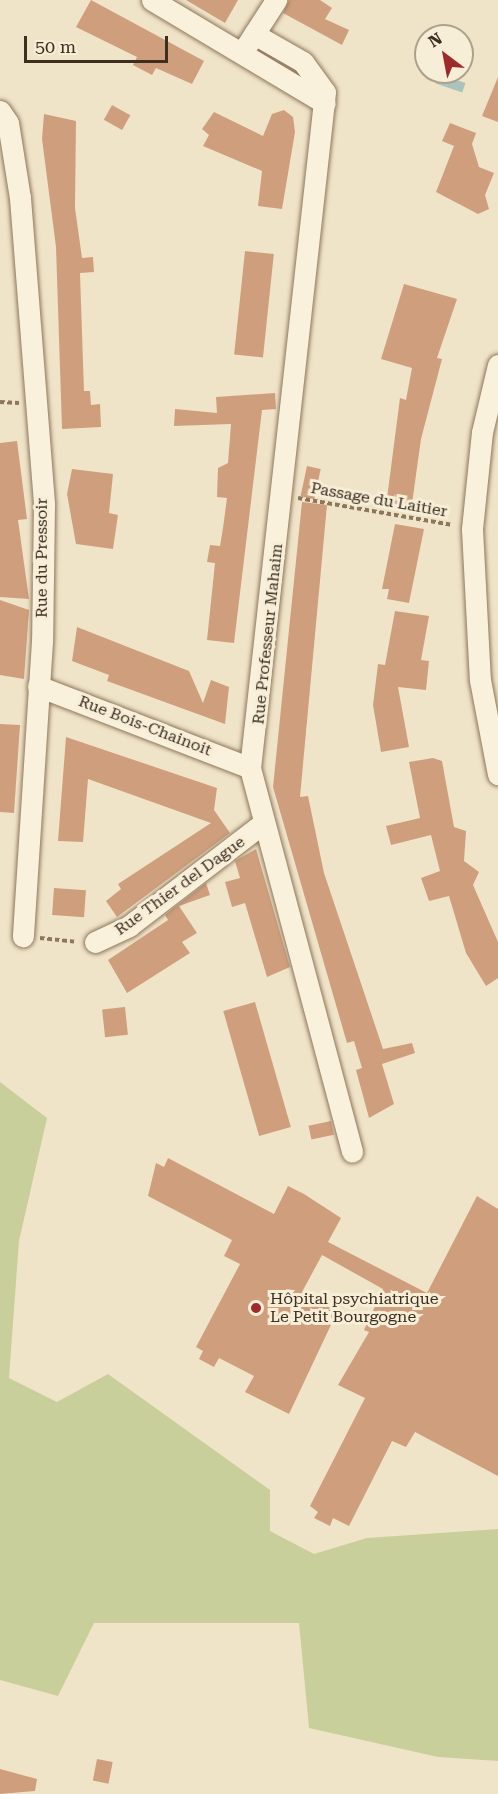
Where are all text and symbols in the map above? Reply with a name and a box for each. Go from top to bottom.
scale bar [27,24,171,62]
north arrow [414,24,474,84]
text: N [425,29,446,51]
text: 50 m [35,36,76,57]
street label: Passage du Laitier [309,479,449,521]
street label: Rue du Pressoir [32,498,52,618]
street label: Rue Professeur Mahaim [249,543,287,725]
street label: Rue Bois-Chainoit [76,692,214,760]
street label: Rue Thier del Dague [111,832,249,940]
place label: Hôpital psychiatrique Le Petit Bourgogne [270,1289,439,1327]
marker: Hôpital psychiatrique Le Petit Bourgogne [247,1299,265,1317]

